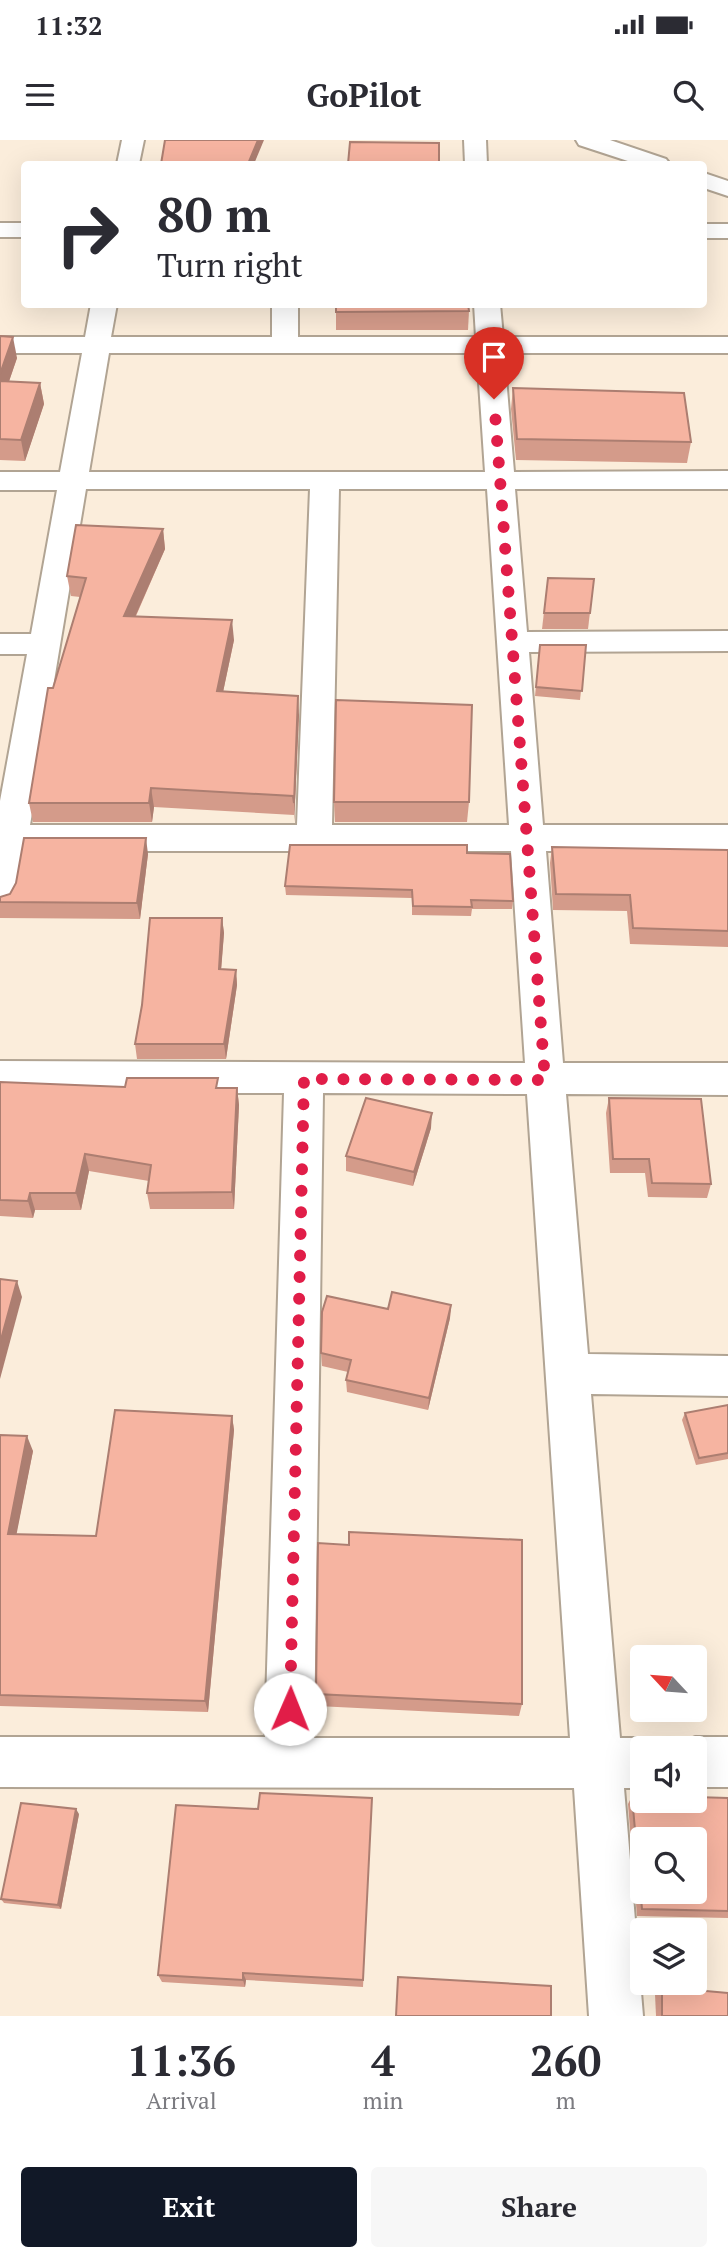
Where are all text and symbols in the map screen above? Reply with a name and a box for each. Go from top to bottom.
text: 11:32 [35,8,103,42]
text: GoPilot [306,74,422,116]
icon: menu [21,76,59,114]
icon: search [669,76,707,114]
text: 80 m [157,181,271,246]
icon: right [42,189,133,280]
text: Turn right [157,244,303,286]
pin [464,327,524,399]
icon: arrive [475,338,513,376]
north arrow [630,1645,707,1722]
map controls [630,1645,707,1995]
position arrow [253,1672,327,1746]
button: sound [630,1736,707,1813]
button: search [630,1827,707,1904]
button: layers [630,1918,707,1995]
text: 11:36 [127,2032,236,2088]
text: 4 [371,2032,395,2088]
text: 260 [530,2032,601,2088]
text: Arrival [146,2085,217,2116]
text: min [363,2085,403,2116]
text: m [556,2085,576,2116]
button: Exit [21,2167,357,2247]
button: Share [371,2167,707,2247]

